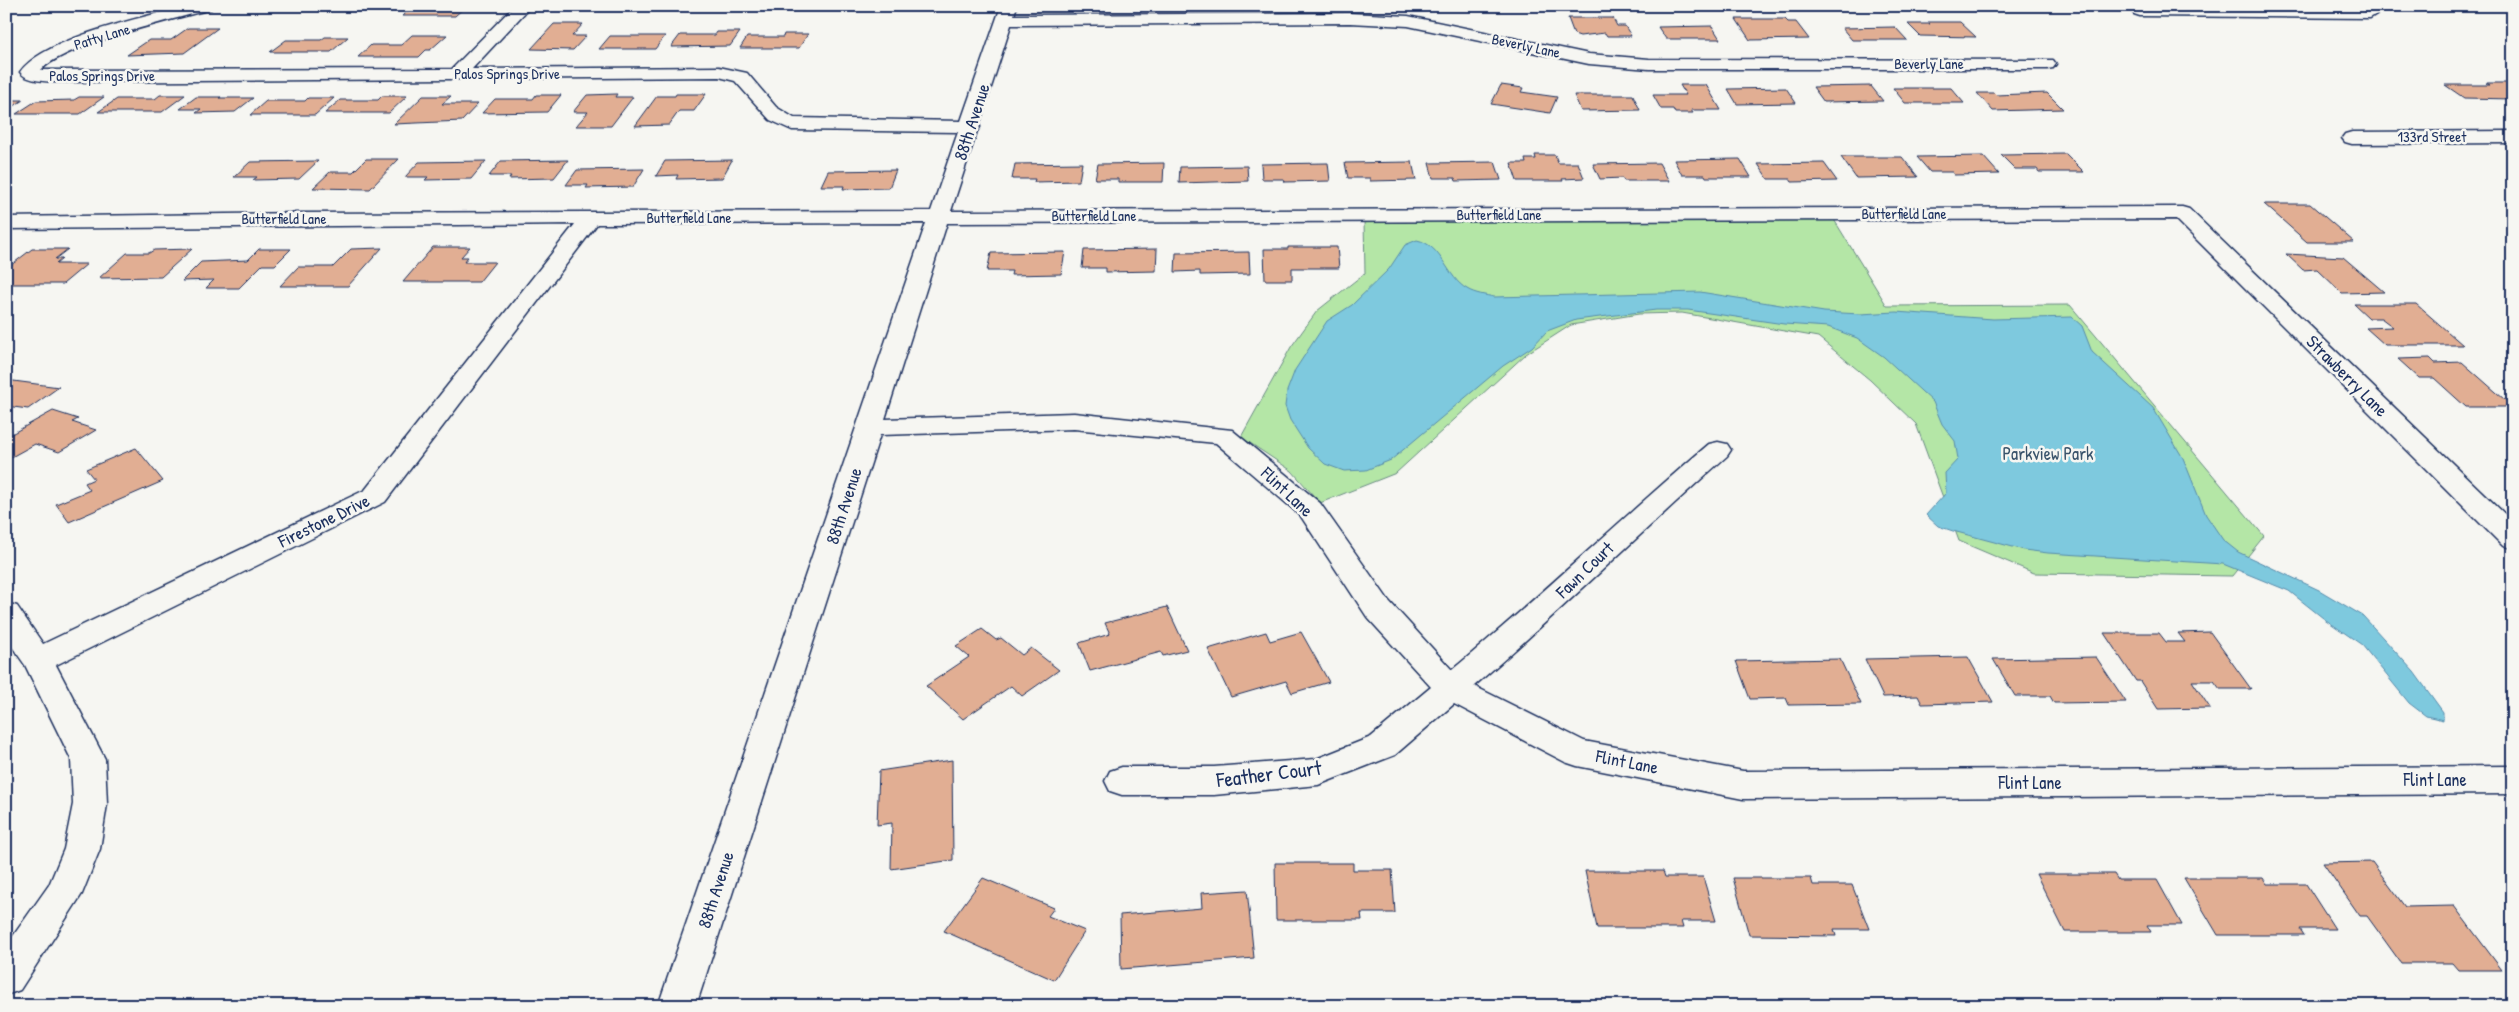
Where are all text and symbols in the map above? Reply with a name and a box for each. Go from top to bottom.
street label: Patty Lane [71,18,132,55]
street label: Beverly Lane [1490,28,1562,63]
street label: Beverly Lane [1894,53,1964,74]
street label: Palos Springs Drive [454,63,560,84]
street label: Palos Springs Drive [49,65,155,86]
street label: 88th Avenue [947,80,996,163]
street label: 133rd Street [2398,126,2467,147]
street label: Butterfield Lane [1861,203,1947,224]
street label: Butterfield Lane [1456,204,1542,225]
street label: Butterfield Lane [1051,205,1137,226]
street label: Butterfield Lane [646,207,732,228]
street label: Butterfield Lane [241,208,327,229]
street label: Strawberry Lane [2301,329,2394,422]
park label: Parkview Park [2002,441,2094,466]
street label: Flint Lane [1255,460,1319,522]
street label: 88th Avenue [819,464,868,547]
street label: Firestone Drive [273,488,374,554]
street label: Fawn Court [1549,535,1620,604]
street label: Flint Lane [1593,743,1660,780]
street label: Feather Court [1214,753,1324,794]
street label: Flint Lane [2402,767,2467,792]
street label: Flint Lane [1997,770,2062,795]
street label: 88th Avenue [691,848,740,931]

